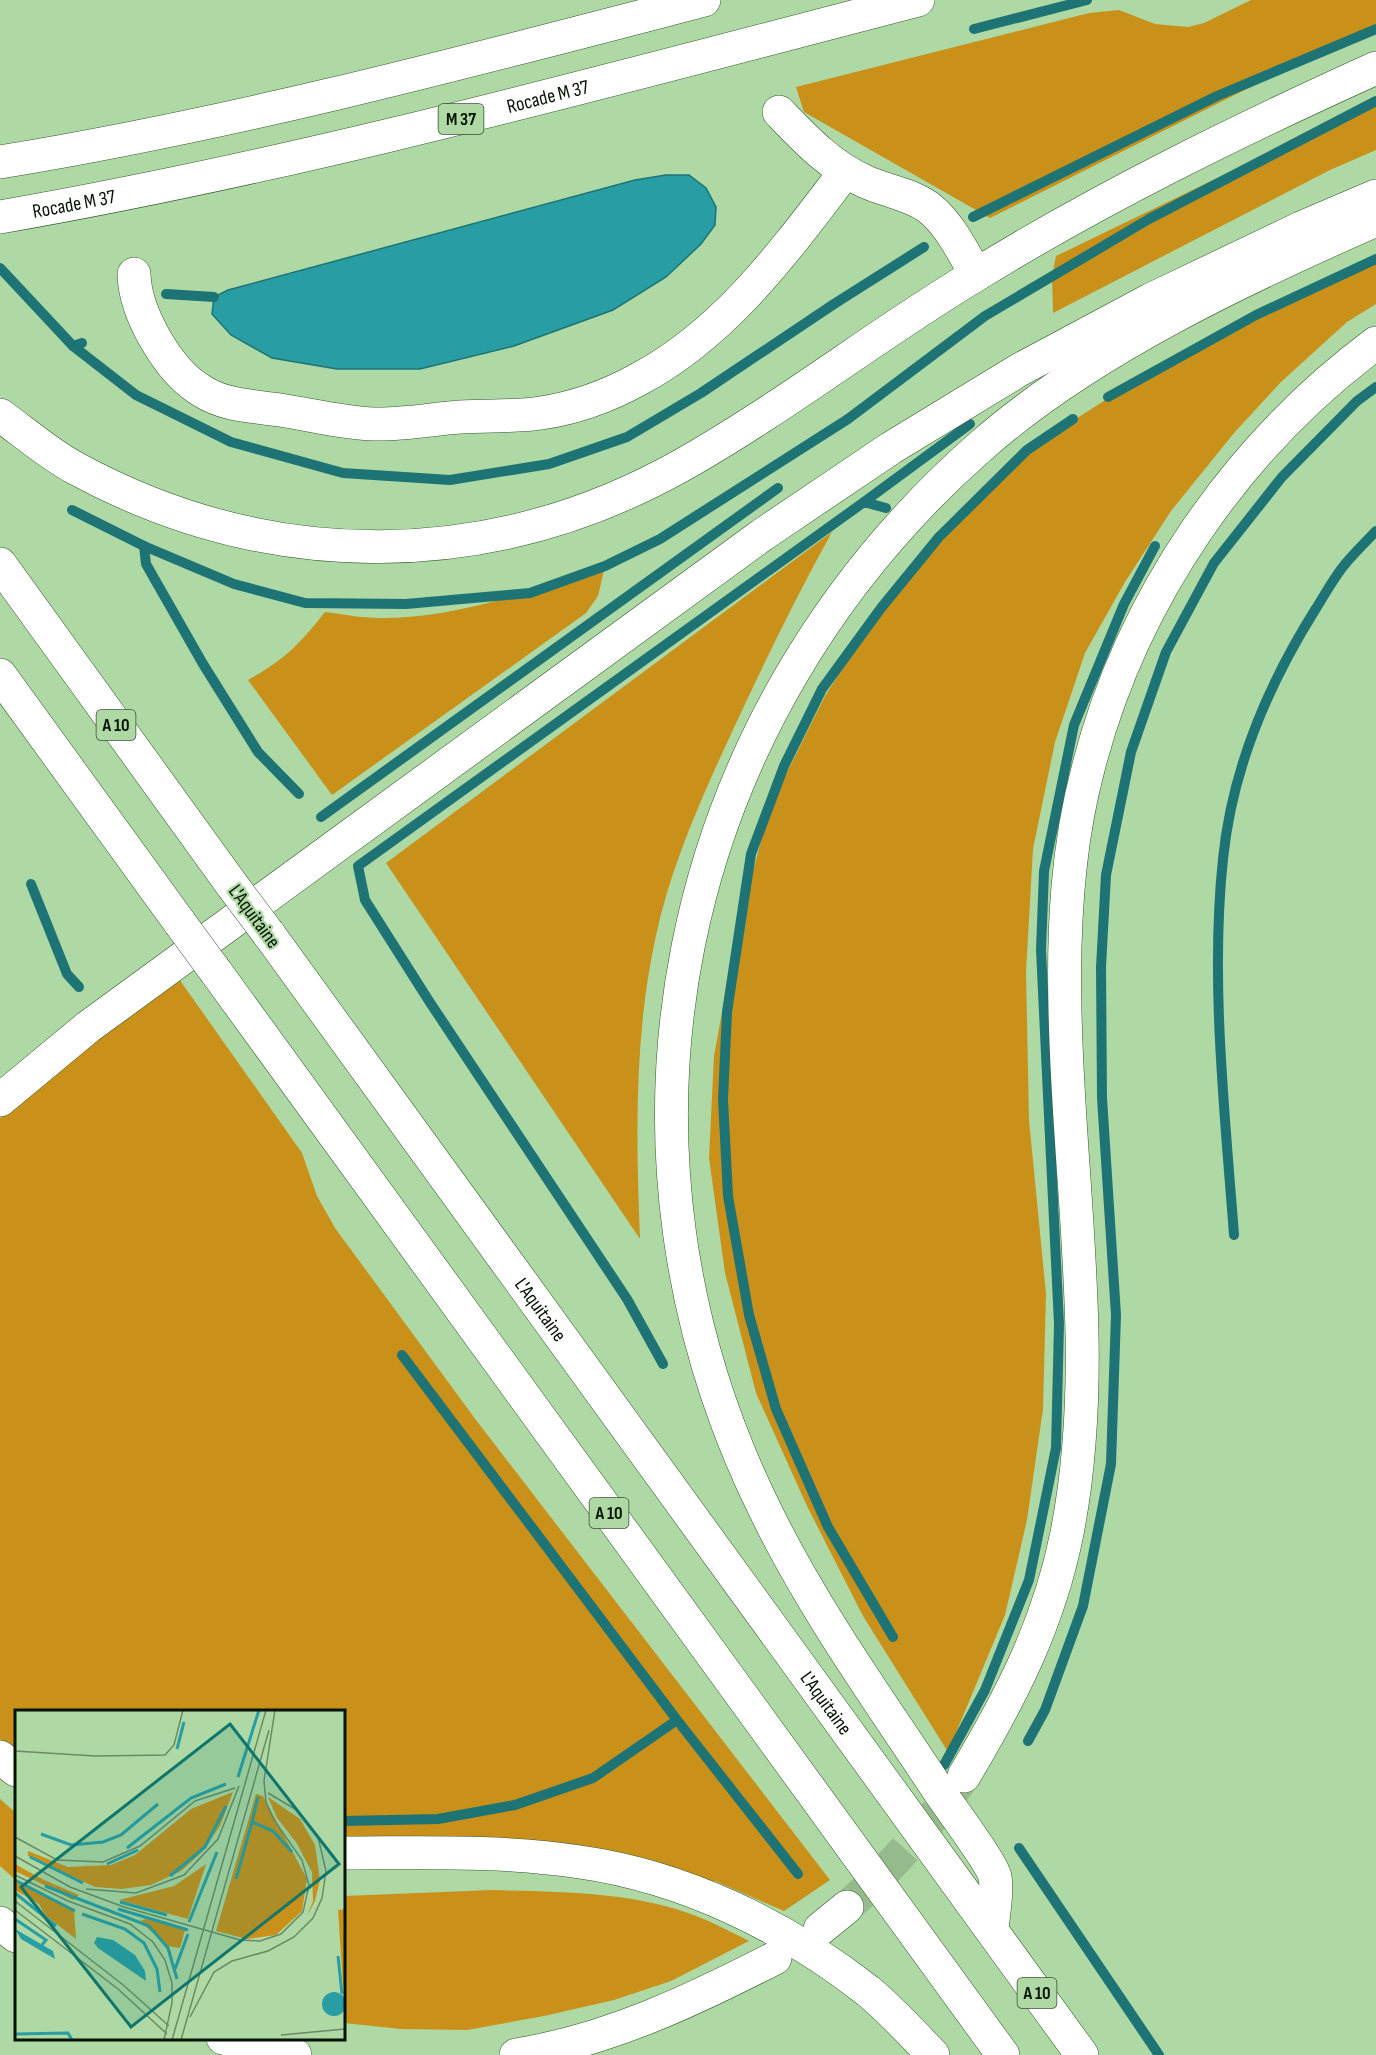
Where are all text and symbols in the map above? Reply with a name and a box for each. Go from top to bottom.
street label: Rocade M 37 [504,75,592,119]
road number: M 37 [438,104,484,134]
street label: Rocade M 37 [31,185,117,224]
road number: A 10 [96,710,136,740]
street label: L'Aquitaine [223,880,285,953]
street label: L'Aquitaine [509,1273,571,1346]
road number: A 10 [590,1498,628,1528]
street label: L'Aquitaine [795,1667,857,1740]
inset map [15,1710,345,2040]
road number: A 10 [1018,1978,1056,2008]

